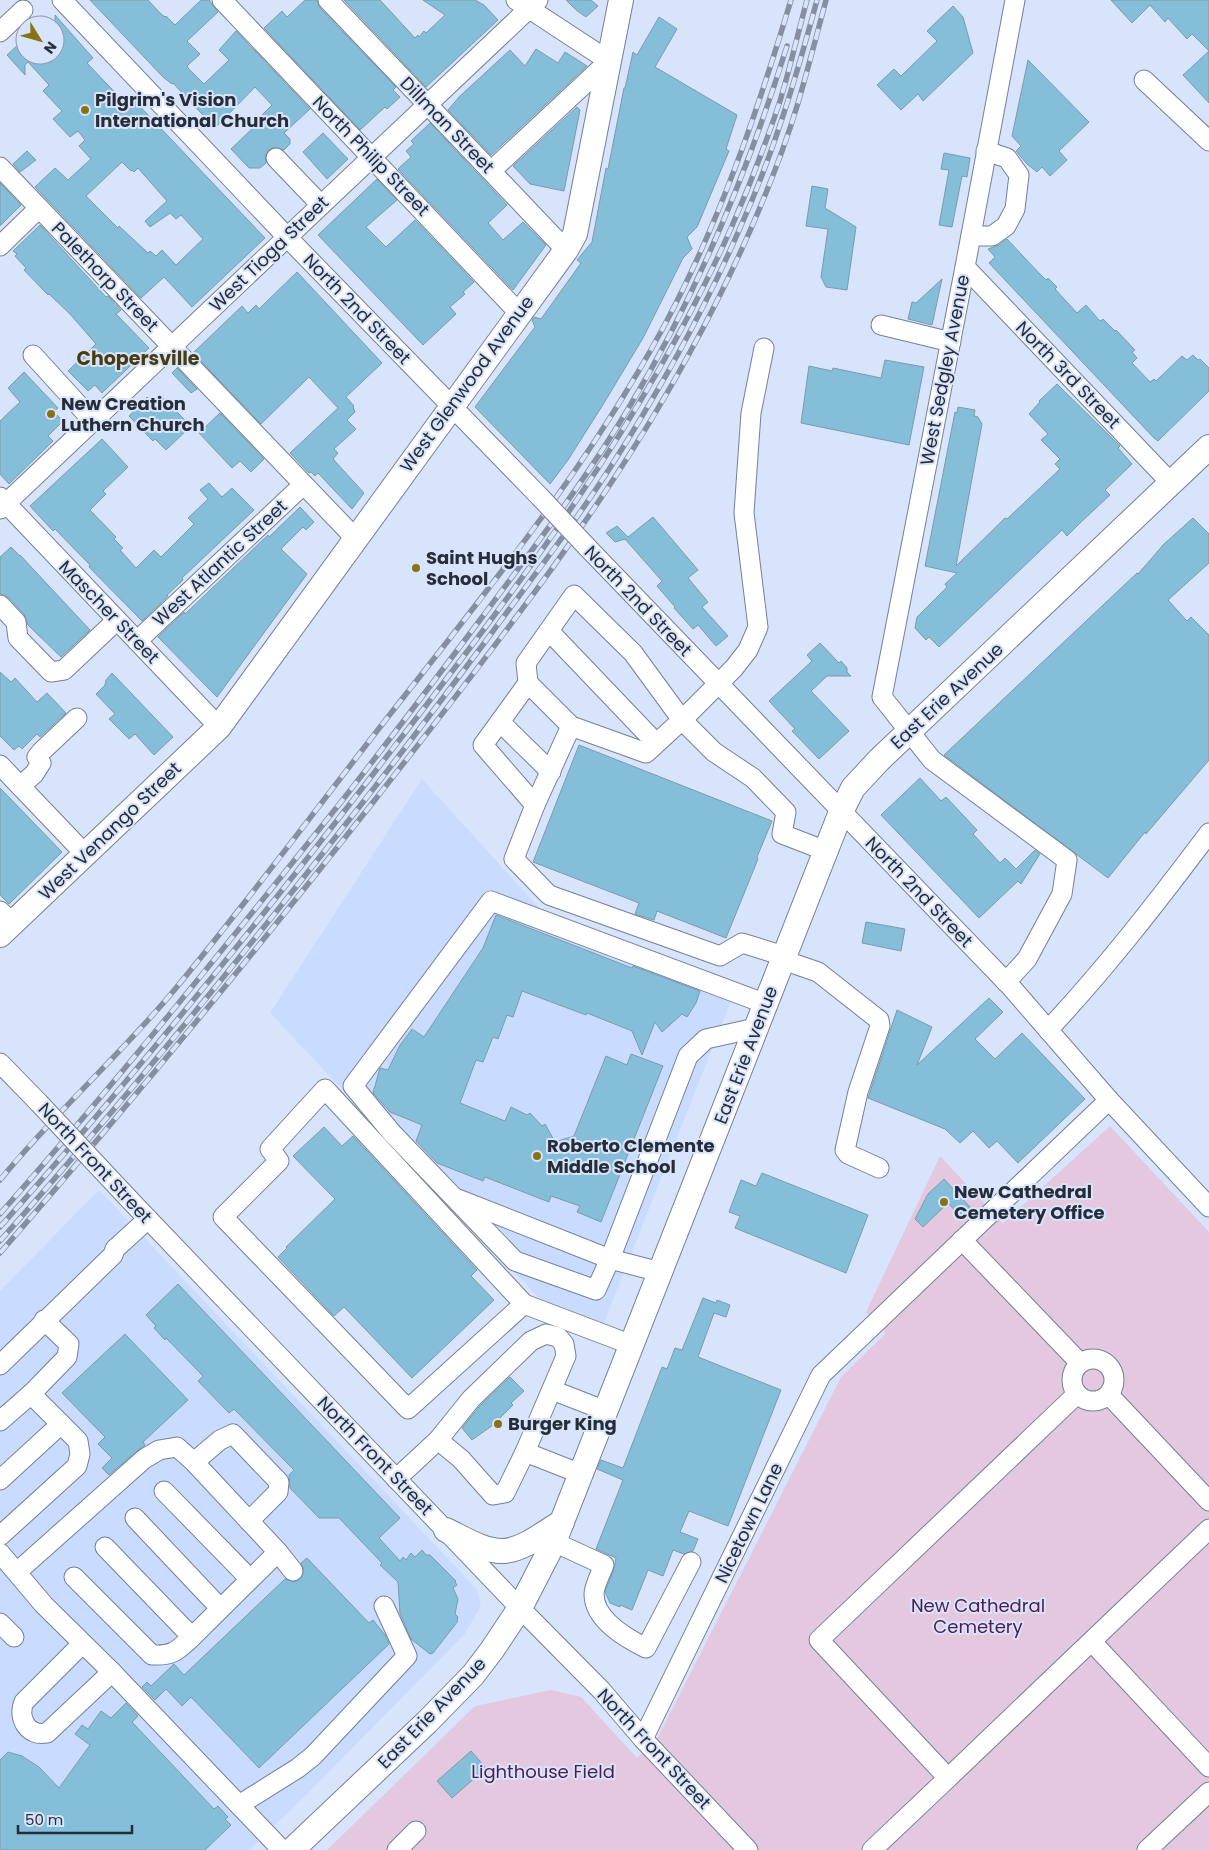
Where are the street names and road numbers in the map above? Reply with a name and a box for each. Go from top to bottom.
street label: Dillman Street [395,71,500,179]
street label: North Philip Street [307,90,435,221]
street label: West Tioga Street [203,190,334,317]
street label: Palethorp Street [46,216,164,337]
street label: North 2nd Street [298,248,417,370]
street label: West Sedgley Avenue [914,272,975,467]
street label: West Glenwood Avenue [394,290,539,477]
street label: North 3rd Street [1010,315,1126,434]
street label: West Atlantic Street [147,494,292,632]
street label: North 2nd Street [579,540,698,662]
street label: Mascher Street [54,554,165,669]
street label: East Erie Avenue [885,637,1009,755]
street label: West Venango Street [33,756,186,905]
street label: North 2nd Street [860,831,979,953]
street label: East Erie Avenue [708,982,783,1127]
street label: North Front Street [33,1097,158,1228]
street label: North Front Street [312,1391,439,1521]
street label: Nicetown Lane [709,1458,788,1587]
street label: East Erie Avenue [372,1651,491,1774]
street label: North Front Street [592,1683,717,1814]

